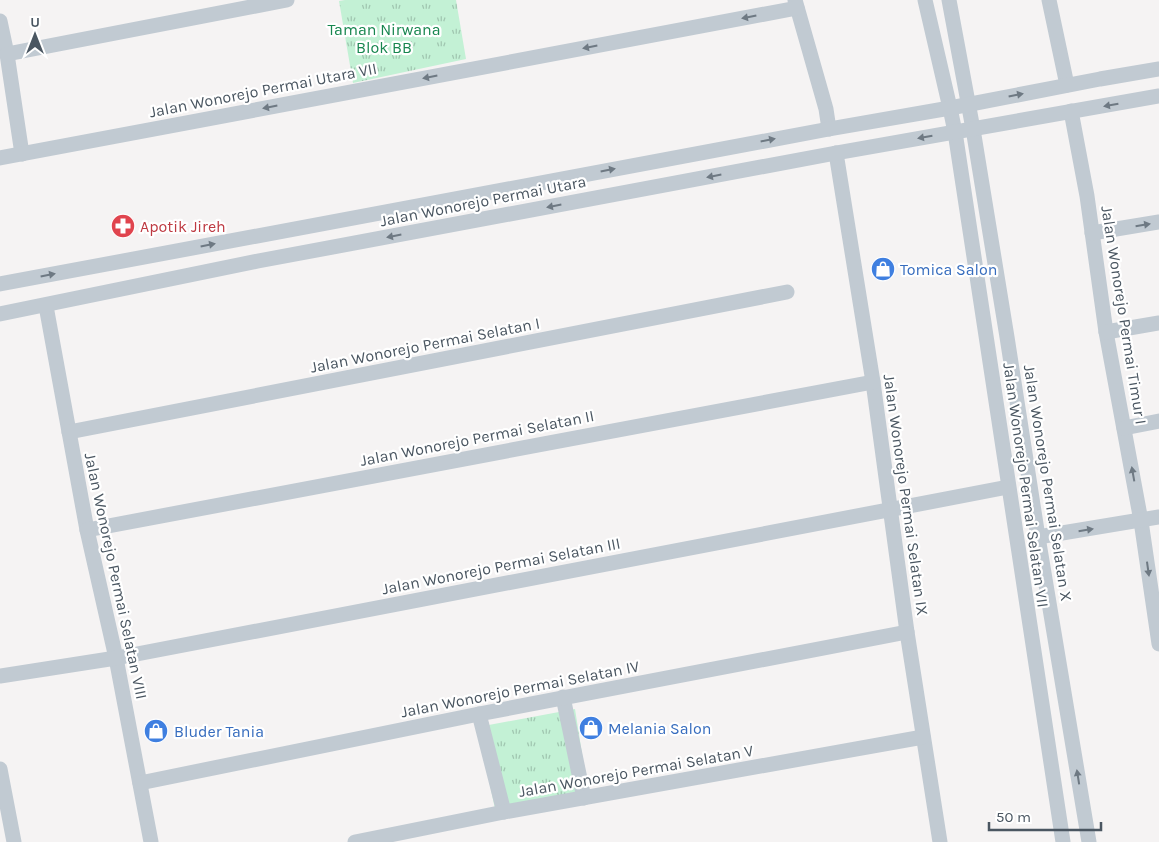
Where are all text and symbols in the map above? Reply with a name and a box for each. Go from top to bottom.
north arrow [10,10,60,60]
one-way arrow [741,13,757,21]
text: U [30,14,40,31]
park label: Taman Nirwana Blok BB [327,20,441,57]
one-way arrow [581,43,597,51]
street label: Jalan Wonorejo Permai Utara VII [148,59,378,121]
one-way arrow [421,73,437,81]
one-way arrow [1008,91,1023,99]
one-way arrow [1103,101,1119,109]
one-way arrow [262,103,278,111]
one-way arrow [917,134,933,142]
one-way arrow [760,136,776,144]
one-way arrow [601,166,616,174]
street label: Jalan Wonorejo Permai Utara [378,172,588,230]
one-way arrow [705,172,721,180]
one-way arrow [546,202,562,210]
street label: Jalan Wonorejo Permai Timur I [1097,204,1151,426]
pharmacy icon: Apotik Jireh [110,213,136,239]
place label: Apotik Jireh [140,217,226,236]
one-way arrow [1135,221,1151,229]
one-way arrow [386,232,402,240]
one-way arrow [200,240,216,248]
shop icon: Tomica Salon [870,256,896,282]
place label: Tomica Salon [900,260,997,279]
one-way arrow [40,271,55,279]
street label: Jalan Wonorejo Permai Selatan I [309,313,541,377]
street label: Jalan Wonorejo Permai Selatan VII [999,361,1053,609]
street label: Jalan Wonorejo Permai Selatan X [1020,363,1076,603]
street label: Jalan Wonorejo Permai Selatan IX [880,373,932,617]
street label: Jalan Wonorejo Permai Selatan II [358,406,596,470]
street label: Jalan Wonorejo Permai Selatan VIII [81,451,151,701]
one-way arrow [1128,466,1136,482]
one-way arrow [1078,525,1094,533]
street label: Jalan Wonorejo Permai Selatan III [380,534,622,598]
one-way arrow [1145,561,1153,577]
street label: Jalan Wonorejo Permai Selatan IV [399,657,641,721]
shop icon: Melania Salon [578,715,604,741]
shop icon: Bluder Tania [143,718,169,744]
place label: Melania Salon [608,719,711,738]
place label: Bluder Tania [174,722,264,741]
street label: Jalan Wonorejo Permai Selatan V [517,741,755,801]
one-way arrow [1073,768,1081,784]
scale bar [989,800,1102,832]
text: 50 m [996,808,1031,826]

